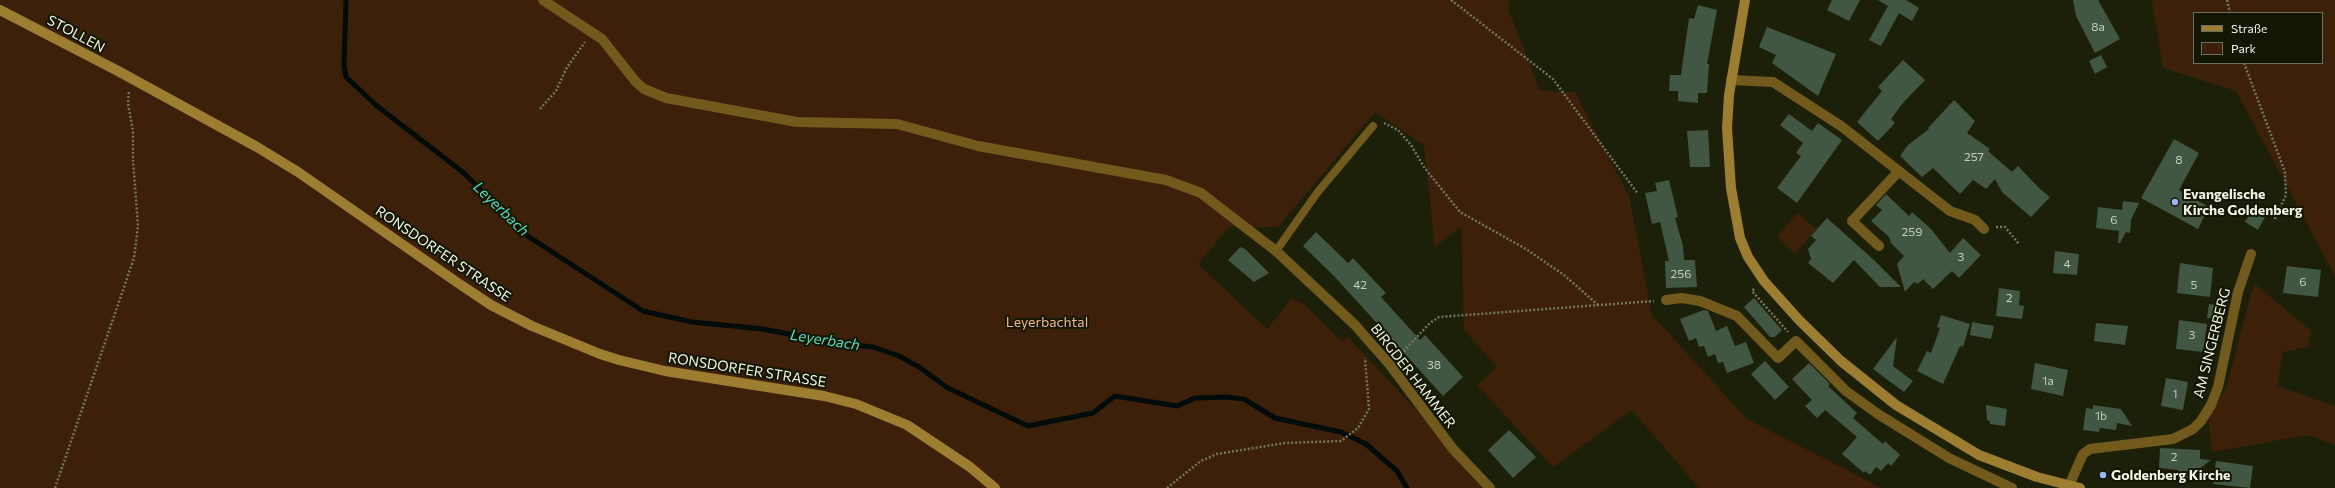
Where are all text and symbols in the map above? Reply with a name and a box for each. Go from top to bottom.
street label: STOLLEN [44,12,108,56]
legend [2193,12,2323,64]
house number: 8a [2091,20,2105,34]
text: Straße [2231,21,2267,35]
text: Park [2231,41,2256,55]
house number: 257 [1964,150,1984,164]
house number: 8 [2175,153,2183,167]
water label: Leyerbach [469,178,533,240]
place label: Evangelische Kirche Goldenberg [2183,186,2302,218]
marker: Evangelische Kirche Goldenberg [2170,197,2180,207]
street label: RONSDORFER STRASSE [372,202,514,306]
house number: 6 [2110,213,2118,227]
house number: 259 [1902,225,1922,239]
house number: 3 [1958,250,1964,264]
house number: 4 [2063,257,2071,271]
house number: 256 [1671,267,1691,281]
house number: 6 [2299,275,2307,289]
house number: 42 [1353,278,1367,292]
house number: 5 [2191,278,2197,292]
street label: AM SINGERBERG [2190,286,2234,400]
house number: 2 [2006,291,2012,305]
park label: Leyerbachtal [1006,314,1088,330]
street label: BIRGDER HAMMER [1367,321,1459,431]
water label: Leyerbach [789,326,861,354]
house number: 3 [2189,328,2195,342]
street label: RONSDORFER STRASSE [667,349,827,391]
house number: 38 [1427,358,1441,372]
house number: 1a [2042,374,2054,388]
house number: 1 [2172,387,2178,401]
house number: 1b [2095,409,2107,423]
house number: 2 [2171,450,2177,464]
place label: Goldenberg Kirche [2111,467,2230,483]
marker: Goldenberg Kirche [2098,470,2108,480]

